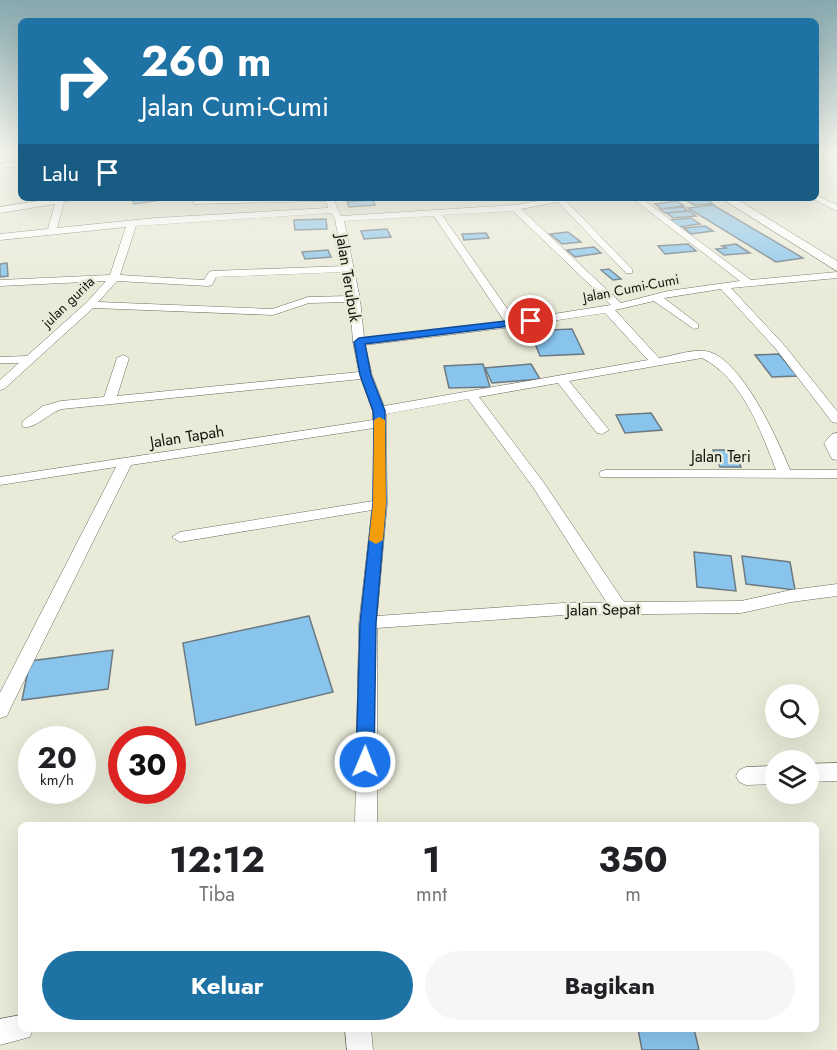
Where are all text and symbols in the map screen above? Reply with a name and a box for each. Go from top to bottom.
text: 260 m [141,31,272,92]
icon: right [42,42,120,120]
text: Jalan Cumi-Cumi [141,87,329,126]
icon: arrive [91,156,124,189]
text: Lalu [42,157,79,189]
street label: Jalan Terubuk [330,231,367,325]
street label: Jalan Cumi-Cumi [579,269,681,308]
street label: julan gurita [37,272,99,333]
pin [505,295,556,346]
icon: arrive [514,304,547,337]
street label: Jalan Tapah [146,419,226,454]
street label: Jalan Teri [689,445,751,468]
street label: Jalan Sepat [564,597,640,622]
map controls [765,684,819,804]
button: search [765,684,819,738]
speed limit sign: 30 [108,726,186,804]
position arrow [333,730,397,794]
text: 20 [37,736,77,779]
button: layers [765,750,819,804]
text: km/h [40,769,74,791]
text: 12:12 [169,833,265,885]
text: 1 [422,833,441,885]
text: 350 [598,833,668,885]
text: Tiba [199,880,235,909]
text: mnt [416,880,447,909]
text: m [625,880,641,909]
button: Keluar [42,951,413,1020]
button: Bagikan [425,951,795,1020]

